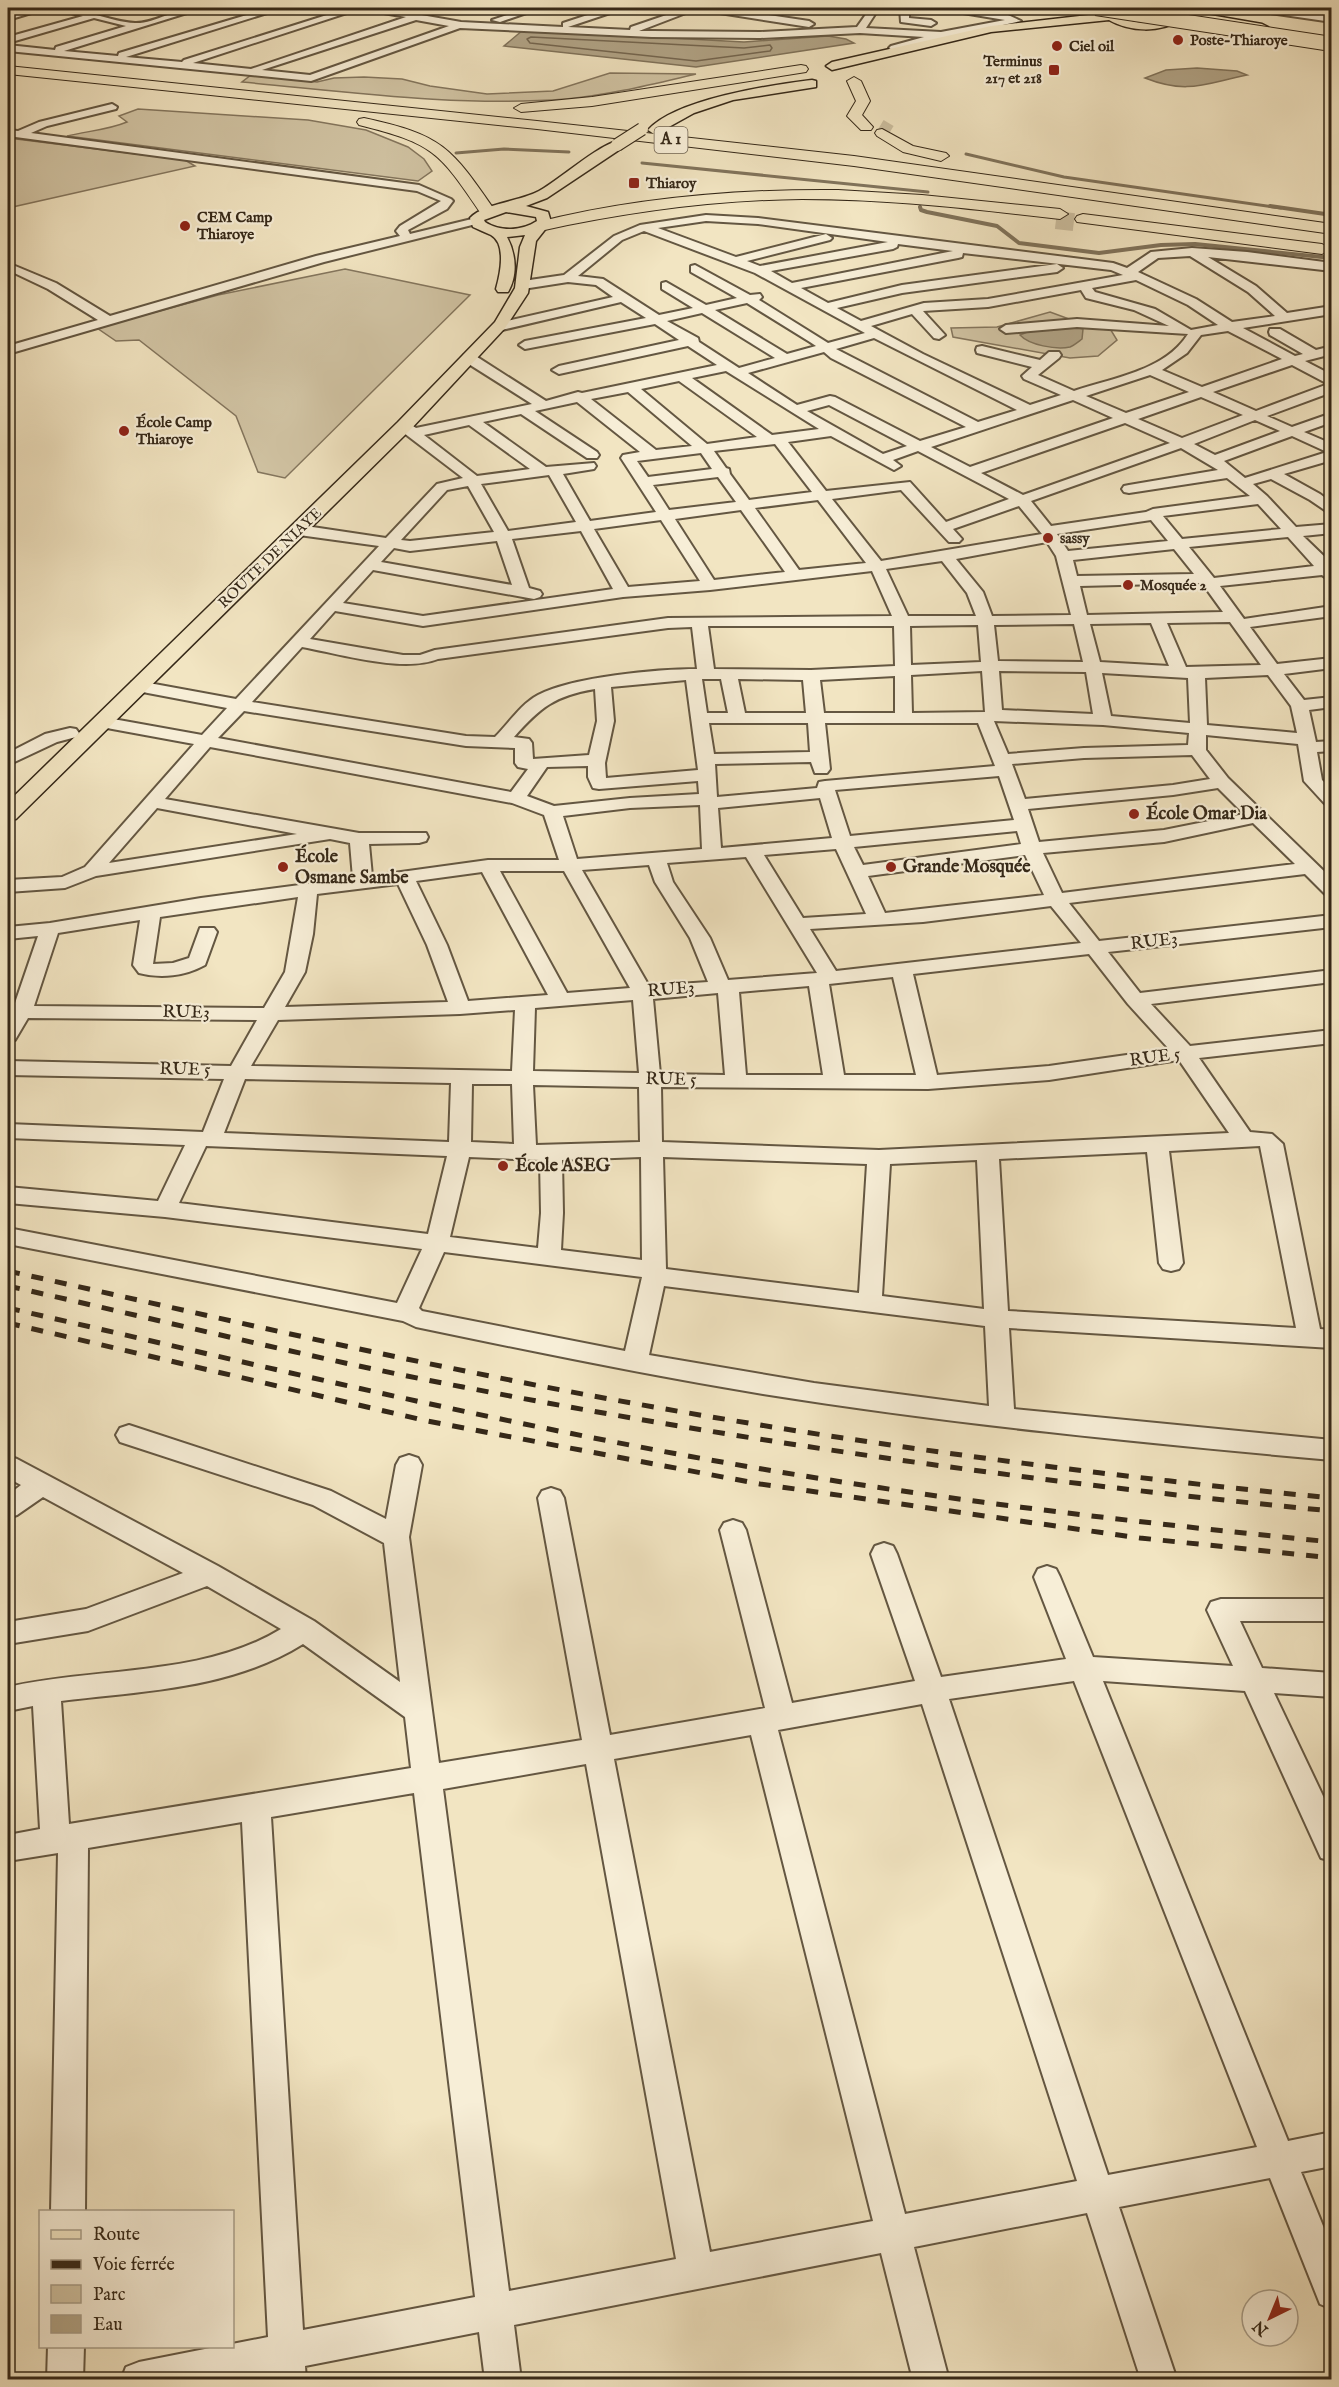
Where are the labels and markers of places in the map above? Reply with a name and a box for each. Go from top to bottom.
place label: Poste-Thiaroye [1190,31,1288,50]
marker: Poste-Thiaroye [1171,33,1185,47]
place label: Ciel oil [1069,37,1115,56]
marker: Ciel oil [1050,39,1064,53]
place label: Terminus 217 et 218 [982,52,1043,88]
marker: Terminus 217 et 218 [1047,63,1061,77]
place label: Thiaroy [645,174,697,193]
marker: Thiaroy [627,176,641,190]
place label: CEM Camp Thiaroye [196,208,272,244]
marker: CEM Camp Thiaroye [178,219,192,233]
place label: École Camp Thiaroye [135,413,212,449]
marker: École Camp Thiaroye [117,424,131,438]
place label: sassy [1060,529,1090,548]
marker: sassy [1041,531,1055,545]
place label: Mosquée 2 [1140,576,1207,595]
marker: Mosquée 2 [1121,578,1135,592]
place label: École Omar Dia [1146,801,1268,826]
marker: École Omar Dia [1127,807,1141,821]
place label: École Osmane Sambe [295,844,409,890]
place label: Grande Mosquée [903,856,1031,879]
marker: École Osmane Sambe [276,860,290,874]
marker: Grande Mosquée [884,860,898,874]
place label: École ASEG [515,1153,611,1178]
marker: École ASEG [496,1159,510,1173]

